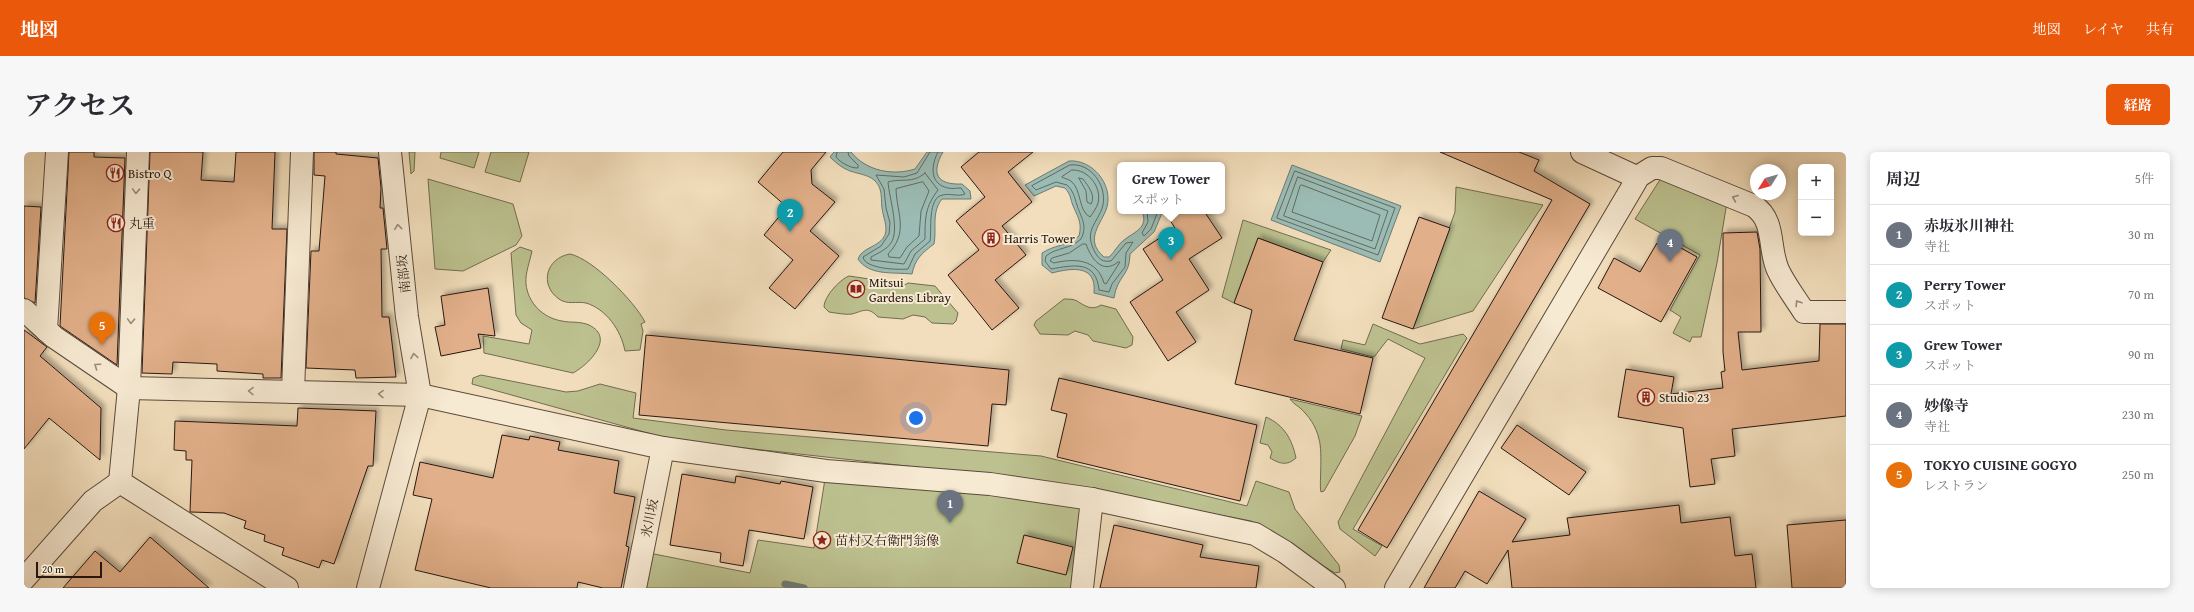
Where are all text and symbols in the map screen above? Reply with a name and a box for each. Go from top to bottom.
text: 地図 [20,15,58,43]
text: 地図 [2033,19,2061,39]
text: レイヤ [2083,19,2124,39]
text: 共有 [2146,19,2174,39]
text: アクセス [24,84,135,125]
button: 経路 [2106,84,2170,125]
popup [1117,162,1225,214]
restaurant icon: Bistro Q [105,163,125,183]
place label: Bistro Q [128,164,172,183]
north arrow [1750,164,1786,200]
map controls [1798,164,1834,236]
button: + [1798,164,1834,200]
text: 周辺 [1886,166,1920,191]
text: Grew Tower [1132,168,1210,189]
text: 5件 [2135,169,2154,188]
one-way arrow [132,188,141,194]
text: スポット [1132,190,1184,209]
one-way arrow [1732,195,1739,203]
pin: 2 [777,199,803,232]
button: − [1798,200,1834,236]
restaurant icon: 丸重 [106,213,126,233]
place label: 丸重 [129,214,155,233]
text: 赤坂氷川神社 [1924,215,2014,236]
one-way arrow [394,224,403,230]
text: 1 [1896,225,1902,244]
text: 30 m [2128,225,2154,244]
pin: 3 [1158,227,1184,260]
building icon: Harris Tower [981,228,1001,248]
place label: Harris Tower [1004,229,1075,248]
pin: 4 [1657,229,1683,262]
text: 寺社 [1924,237,1950,256]
street label: 南部坂 [392,254,415,294]
place label: Mitsui Gardens Libray [869,273,951,307]
text: Perry Tower [1924,274,2006,295]
library icon: Mitsui Gardens Libray [846,279,866,299]
text: 2 [1896,285,1902,304]
text: 70 m [2128,285,2154,304]
text: スポット [1924,296,1976,315]
one-way arrow [1796,300,1803,307]
pin: 5 [89,312,115,345]
one-way arrow [127,318,136,324]
text: Grew Tower [1924,334,2002,355]
text: 3 [1896,345,1902,364]
text: 90 m [2128,345,2154,364]
one-way arrow [410,353,419,359]
text: スポット [1924,356,1976,375]
one-way arrow [94,363,101,371]
one-way arrow [248,387,254,395]
building icon: Studio 23 [1636,387,1656,407]
place label: Studio 23 [1659,388,1710,407]
one-way arrow [378,390,384,398]
text: 妙像寺 [1924,395,1969,416]
text: 4 [1896,405,1902,424]
text: 230 m [2122,405,2154,424]
your location [906,408,926,428]
text: 寺社 [1924,417,1950,436]
text: TOKYO CUISINE GOGYO [1924,454,2077,475]
text: 5 [1896,465,1902,484]
text: 250 m [2122,465,2154,484]
text: レストラン [1924,476,1989,495]
pin: 1 [937,490,963,523]
street label: 氷川坂 [636,497,663,539]
place icon: 苗村又右衛門翁像 [812,530,832,550]
place label: 苗村又右衛門翁像 [835,531,939,550]
scale bar [36,560,102,579]
text: 20 m [42,561,64,577]

